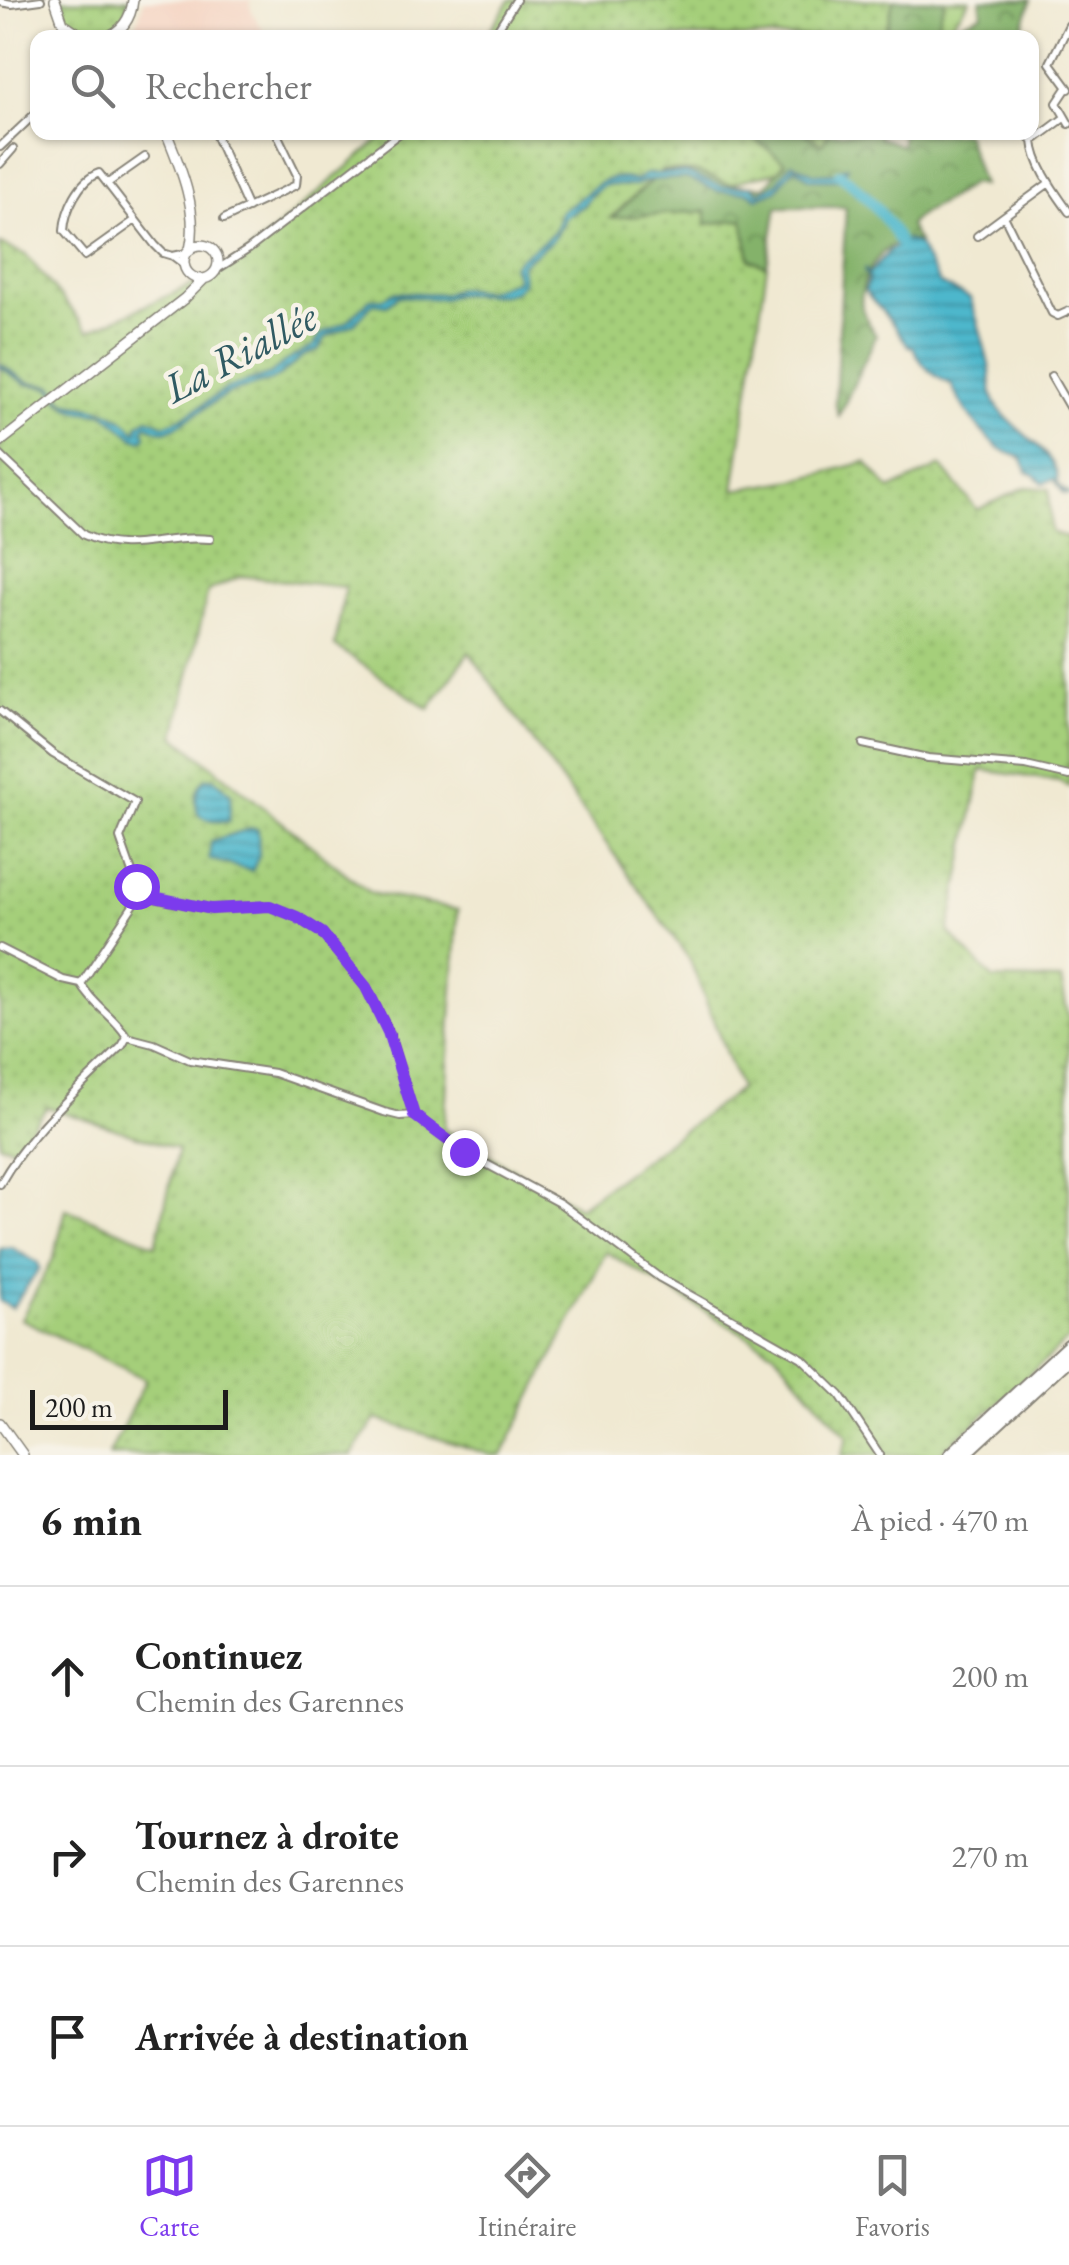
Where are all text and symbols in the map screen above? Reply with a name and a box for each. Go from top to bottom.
search box [30,30,1039,140]
icon: search [65,58,120,113]
text: Rechercher [145,61,312,110]
water label: La Riallée [153,288,327,416]
route start [114,864,160,910]
route end [442,1130,488,1176]
scale bar [30,1385,228,1430]
text: 200 m [45,1389,113,1425]
text: 6 min [40,1493,142,1548]
text: À pied · 470 m [851,1499,1029,1541]
text: Continuez [135,1631,302,1680]
icon: ahead [40,1649,95,1704]
text: 200 m [952,1655,1029,1697]
text: Chemin des Garennes [135,1680,404,1722]
text: Tournez à droite [135,1811,399,1860]
icon: right [40,1829,95,1884]
text: 270 m [952,1835,1029,1877]
text: Chemin des Garennes [135,1860,404,1902]
icon: arrive [40,2009,95,2064]
text: Arrivée à destination [135,2012,469,2061]
tab: Carte [139,2148,199,2244]
tab: Itinéraire [478,2148,576,2244]
tab: Favoris [855,2148,930,2244]

